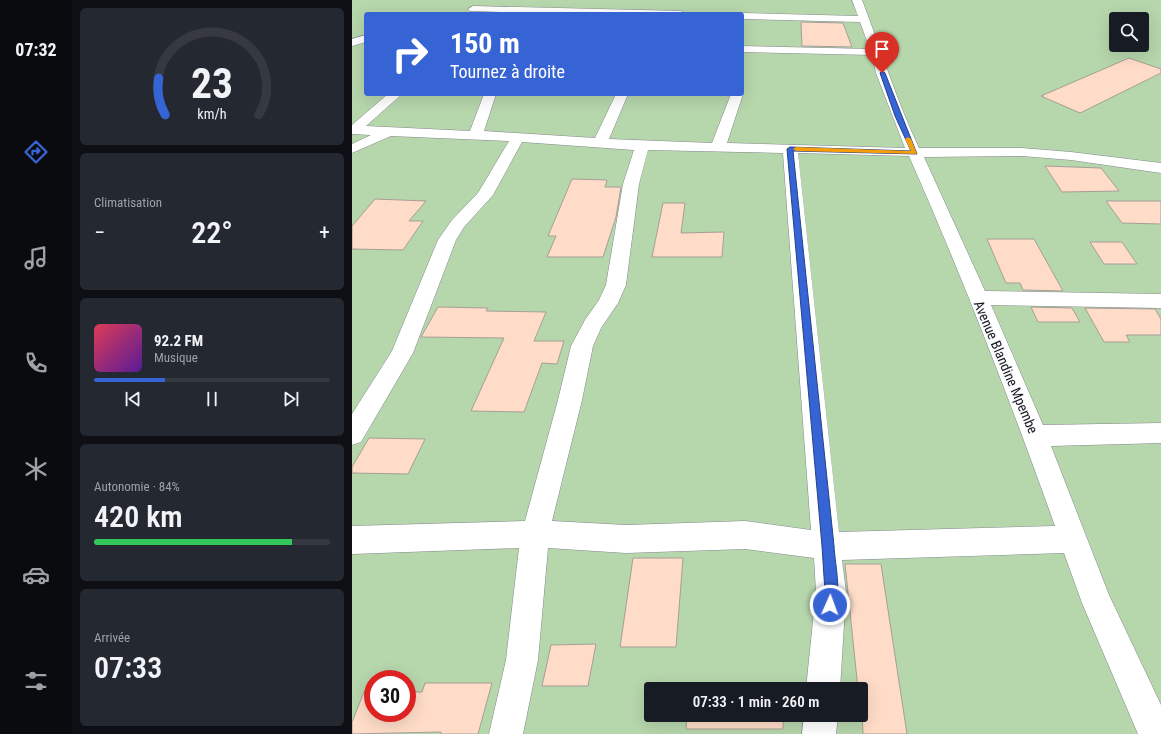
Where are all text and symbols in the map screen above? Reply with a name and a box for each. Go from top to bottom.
map controls [1109,12,1149,52]
button: search [1109,12,1149,52]
text: 150 m [450,27,520,60]
icon: right [384,28,436,80]
pin [865,32,899,73]
icon: arrive [871,38,893,60]
text: 07:32 [15,39,57,60]
text: 23 [191,58,233,107]
text: Tournez à droite [450,61,565,82]
text: km/h [197,105,227,121]
icon: directions [22,138,50,166]
text: Climatisation [94,195,162,210]
text: 22° [191,215,233,250]
text: − [94,220,105,245]
text: + [319,220,330,245]
icon: music [22,244,50,272]
street label: Avenue Blandine Mpembe [971,298,1041,436]
text: 92.2 FM [154,332,203,350]
icon: phone [22,349,50,377]
text: Musique [154,350,198,365]
icon: previous [122,388,144,410]
icon: pause [201,388,223,410]
icon: next [280,388,302,410]
icon: climate [22,455,50,483]
text: Autonomie · 84% [94,479,180,494]
text: 420 km [94,499,183,534]
icon: car [22,561,50,589]
position arrow [809,584,851,626]
text: Arrivée [94,630,130,645]
text: 07:33 [94,650,162,685]
icon: filters [22,667,50,695]
speed limit sign: 30 [364,670,416,722]
text: 07:33 · 1 min · 260 m [693,693,819,711]

